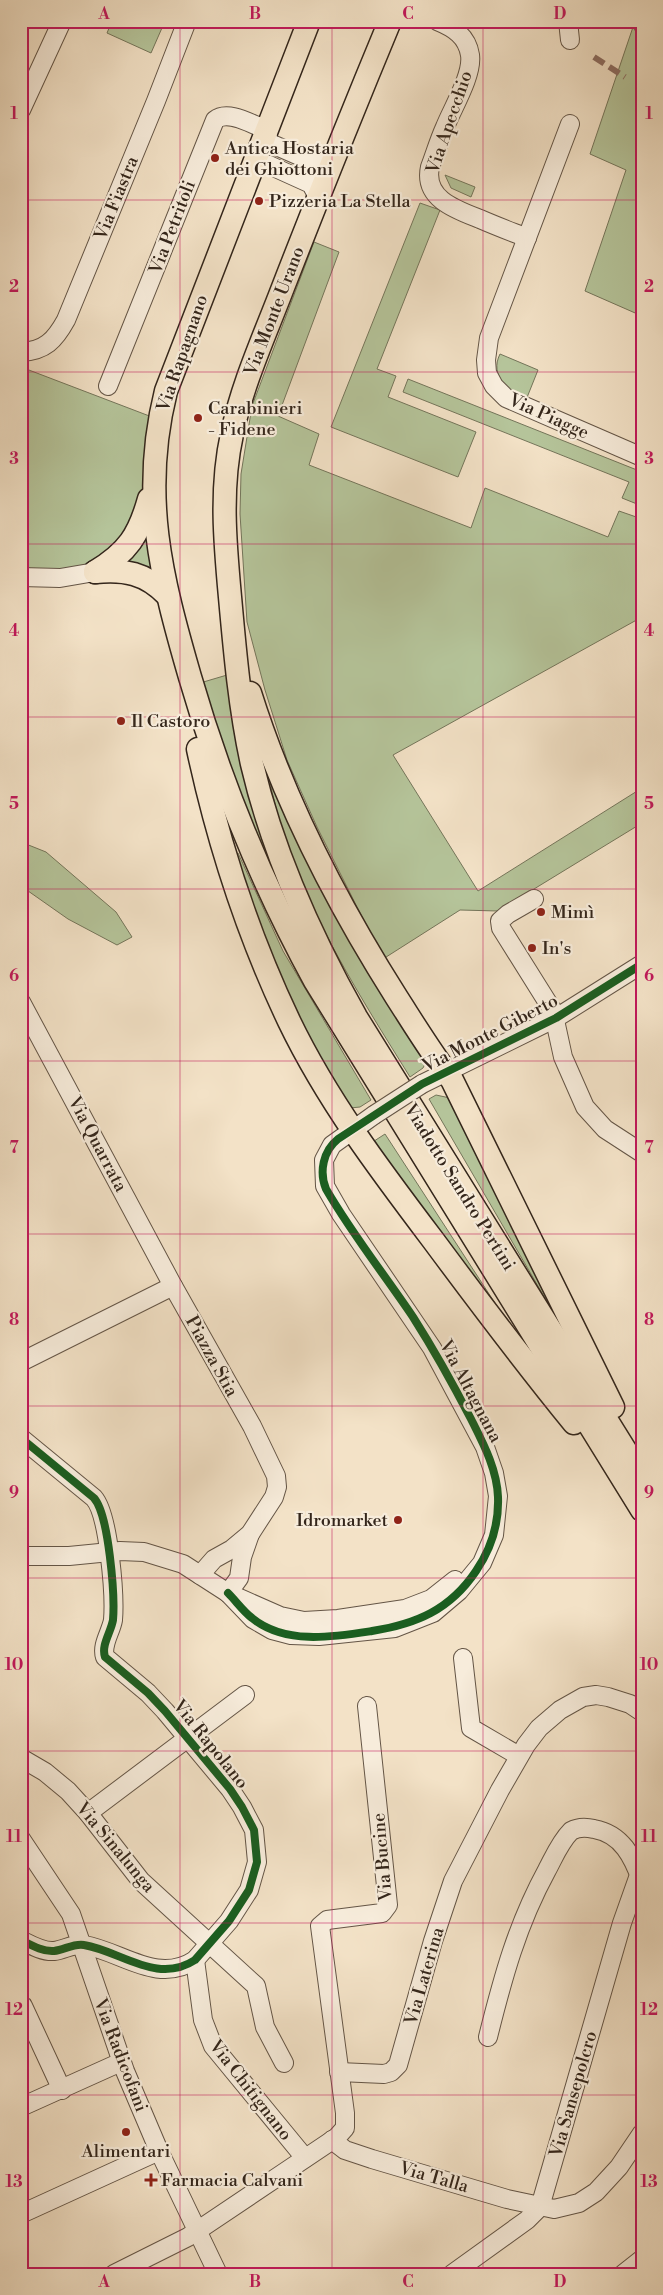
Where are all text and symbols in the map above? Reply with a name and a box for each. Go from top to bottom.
text: A [97,4,110,24]
text: B [249,4,261,24]
text: C [402,4,414,24]
text: D [554,4,567,24]
street label: Via Apecchio [421,68,478,178]
text: 1 [10,104,18,124]
text: 1 [645,104,653,124]
place label: Antica Hostaria dei Ghiottoni [224,137,355,181]
street label: Via Fiastra [89,152,144,244]
marker: Antica Hostaria dei Ghiottoni [209,152,221,164]
street label: Via Petritoli [144,177,201,278]
place label: Pizzeria La Stella [269,190,412,213]
marker: Pizzeria La Stella [253,195,265,207]
street label: Via Monte Urano [239,243,310,380]
text: 2 [9,277,19,297]
text: 2 [644,277,654,297]
street label: Via Rapagnano [151,292,213,416]
street label: Via Piagge [504,388,593,444]
place label: Carabinieri - Fidene [208,397,302,441]
marker: Carabinieri - Fidene [192,412,204,424]
text: 3 [9,449,19,469]
text: 3 [644,449,654,469]
text: 4 [9,621,20,641]
text: 4 [644,621,655,641]
place label: Il Castoro [131,710,210,733]
marker: Il Castoro [115,715,127,727]
text: 5 [9,794,19,814]
text: 5 [644,794,654,814]
place label: Mimì [551,901,595,924]
marker: Mimì [535,906,547,918]
place label: In's [542,937,572,960]
marker: In's [526,942,538,954]
text: 6 [9,966,19,986]
text: 6 [644,966,654,986]
street label: Via Monte Giberto [418,989,562,1078]
street label: Via Quarrata [62,1092,133,1197]
street label: Viadotto Sandro Pertini [398,1099,520,1275]
text: 7 [9,1138,19,1158]
text: 7 [644,1138,654,1158]
text: 8 [9,1310,19,1330]
text: 8 [644,1310,654,1330]
street label: Piazza Stia [180,1312,244,1402]
street label: Via Altagnana [433,1335,508,1447]
text: 9 [9,1483,19,1503]
text: 9 [644,1483,654,1503]
place label: Idromarket [296,1509,389,1532]
marker: Idromarket [392,1514,404,1526]
text: 10 [5,1655,23,1675]
text: 10 [640,1655,658,1675]
street label: Via Rapolano [167,1694,254,1794]
street label: Via Sinalunga [70,1796,161,1898]
street label: Via Bucine [367,1812,398,1903]
text: 11 [6,1827,22,1847]
text: 11 [641,1827,657,1847]
street label: Via Laterina [399,1924,450,2029]
street label: Via Radicofani [88,1994,153,2115]
text: 12 [5,2000,23,2020]
text: 12 [640,2000,658,2020]
street label: Via Sansepolcro [544,2028,603,2161]
street label: Via Chitignano [203,2034,297,2145]
marker: Alimentari [120,2126,132,2138]
place label: Alimentari [80,2140,171,2163]
street label: Via Talla [396,2156,472,2199]
place label: Farmacia Calvani [161,2169,303,2192]
text: 13 [5,2172,23,2192]
text: 13 [640,2172,658,2192]
marker: Farmacia Calvani [145,2174,157,2186]
text: A [97,2272,110,2292]
text: B [249,2272,261,2292]
text: C [402,2272,414,2292]
text: D [554,2272,567,2292]

